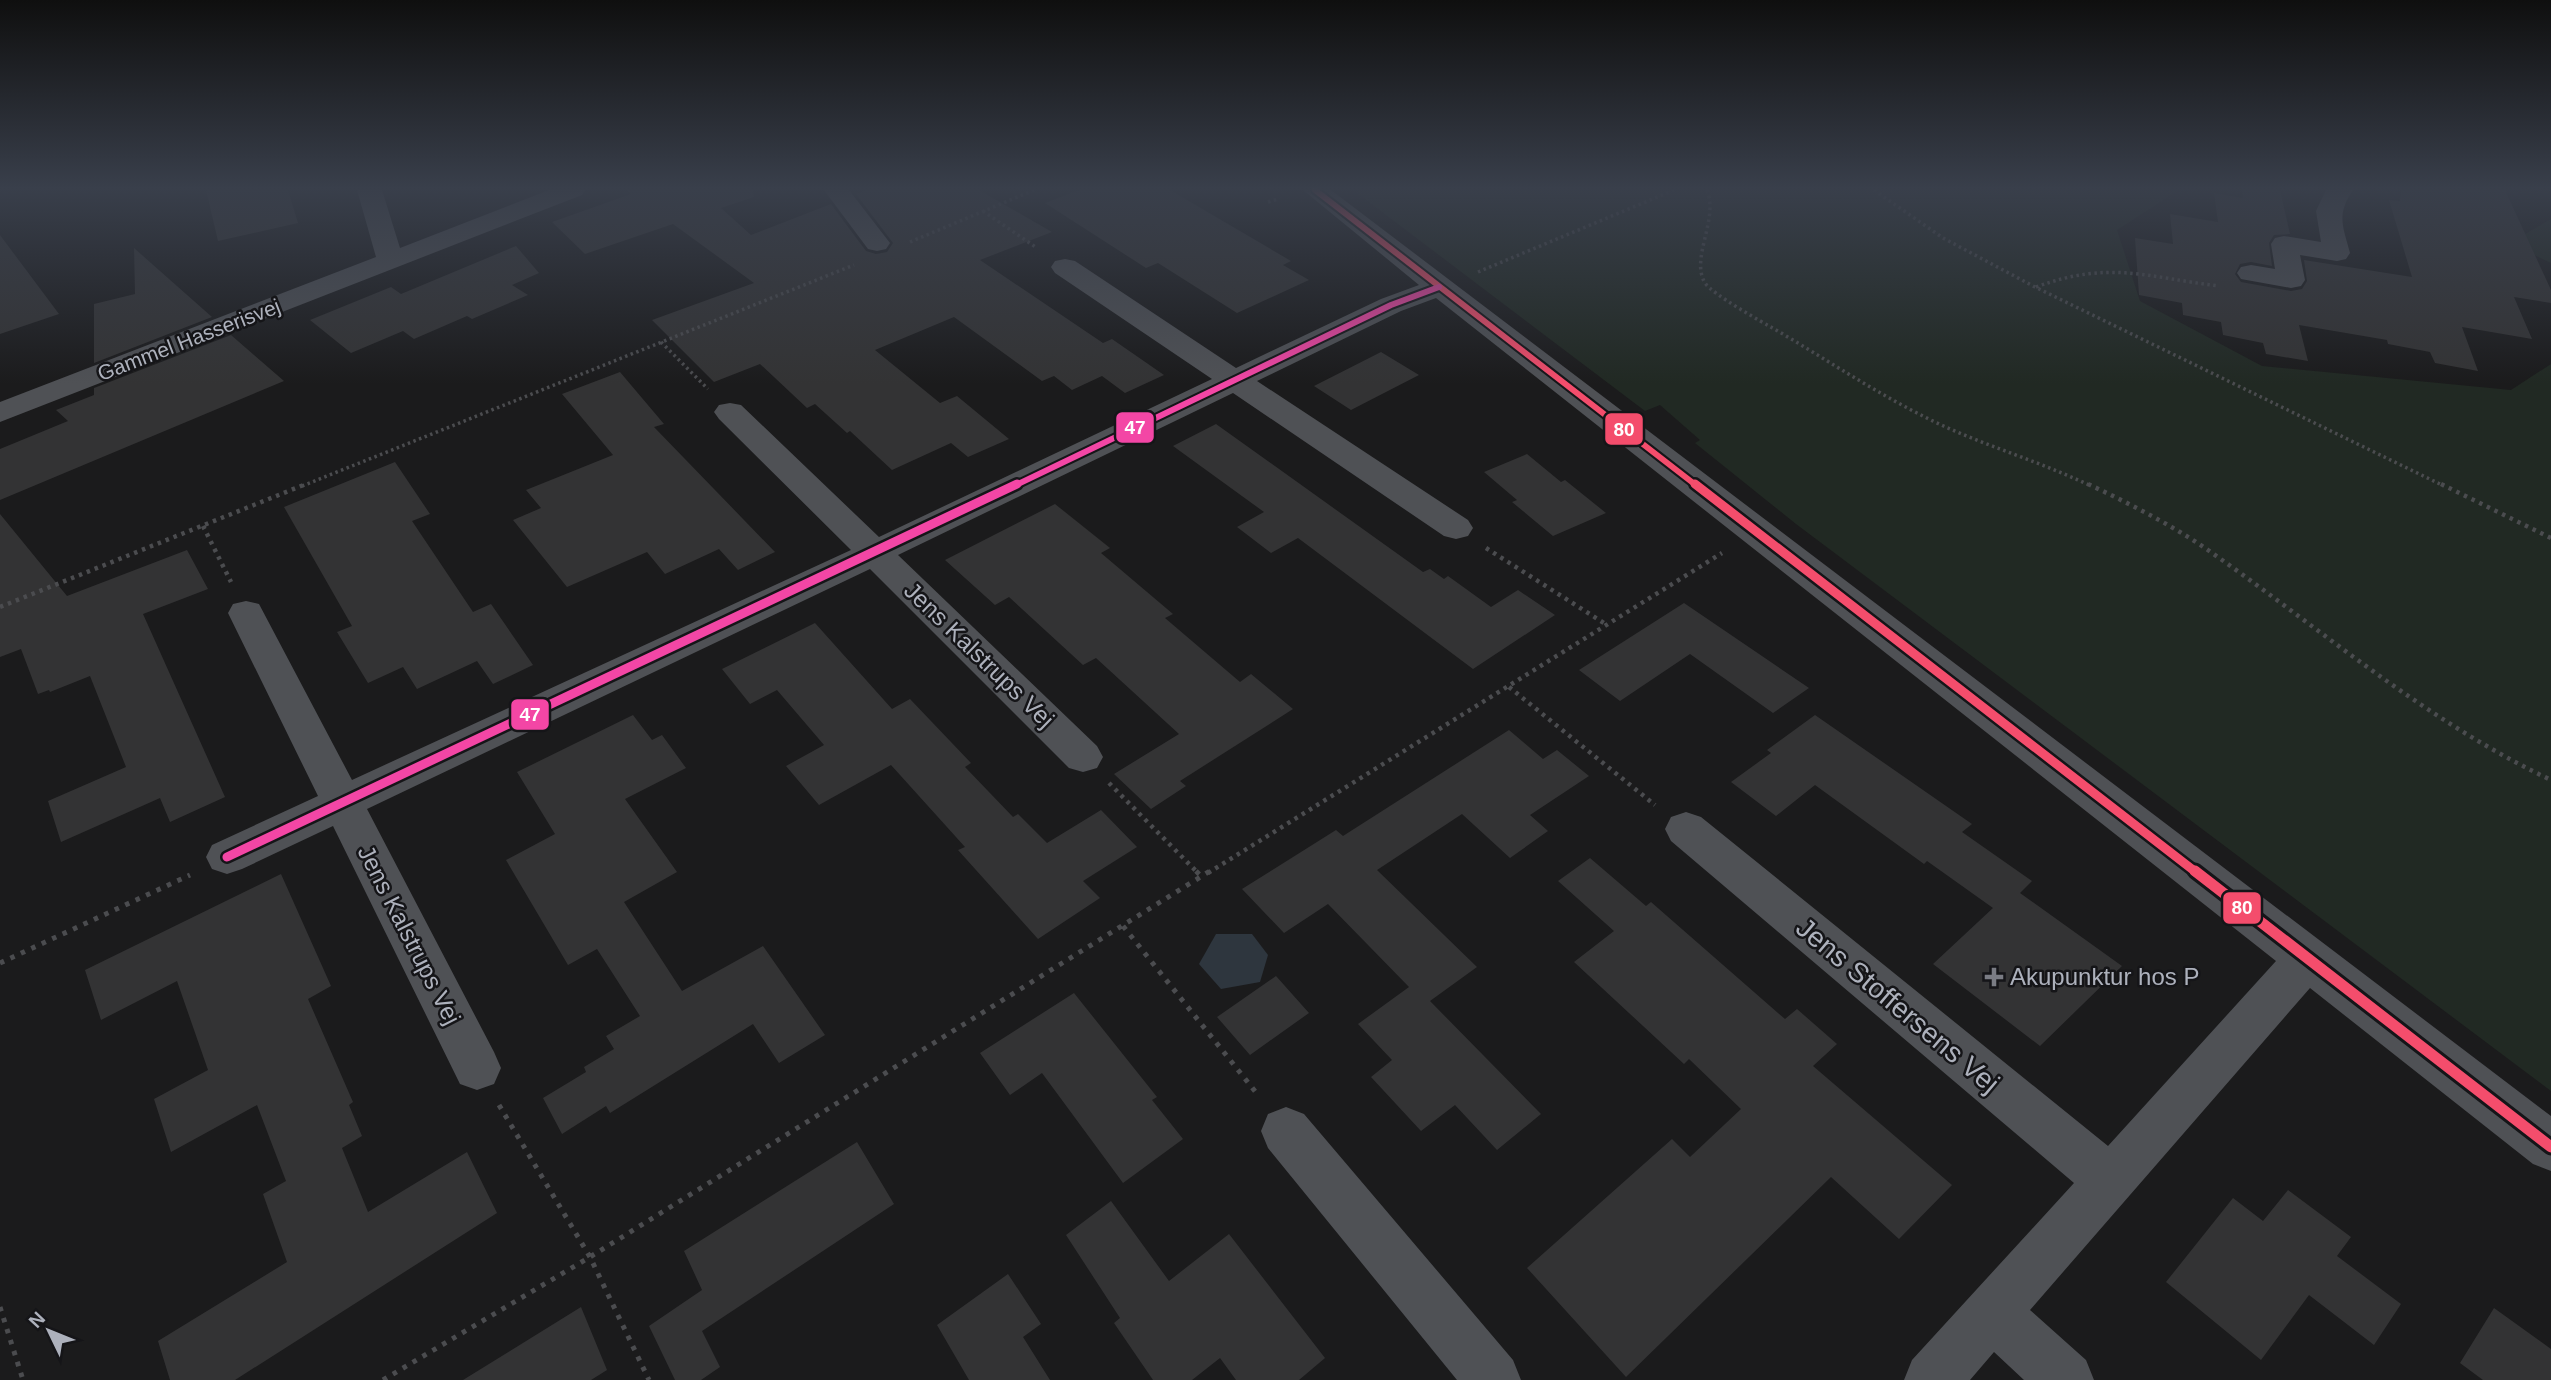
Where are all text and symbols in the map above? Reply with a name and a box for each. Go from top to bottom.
street label: Gammel Hasserisvej [94,294,283,385]
line badge: 47 [1115,411,1155,444]
line badge: 80 [1604,412,1644,446]
text: 47 [1124,417,1146,438]
text: 80 [1613,419,1635,440]
street label: Jens Kalstrups Vej [899,576,1060,733]
line badge: 47 [510,698,550,731]
text: 47 [519,704,541,725]
street label: Jens Kalstrups Vej [353,841,466,1029]
line badge: 80 [2222,891,2262,925]
text: 80 [2231,897,2253,918]
street label: Jens Stoffersens Vej [1790,912,2005,1099]
place label: Akupunktur hos P [2010,963,2199,990]
marker: Akupunktur hos P [1984,967,2004,987]
north arrow [14,1296,84,1366]
text: N [25,1308,49,1332]

